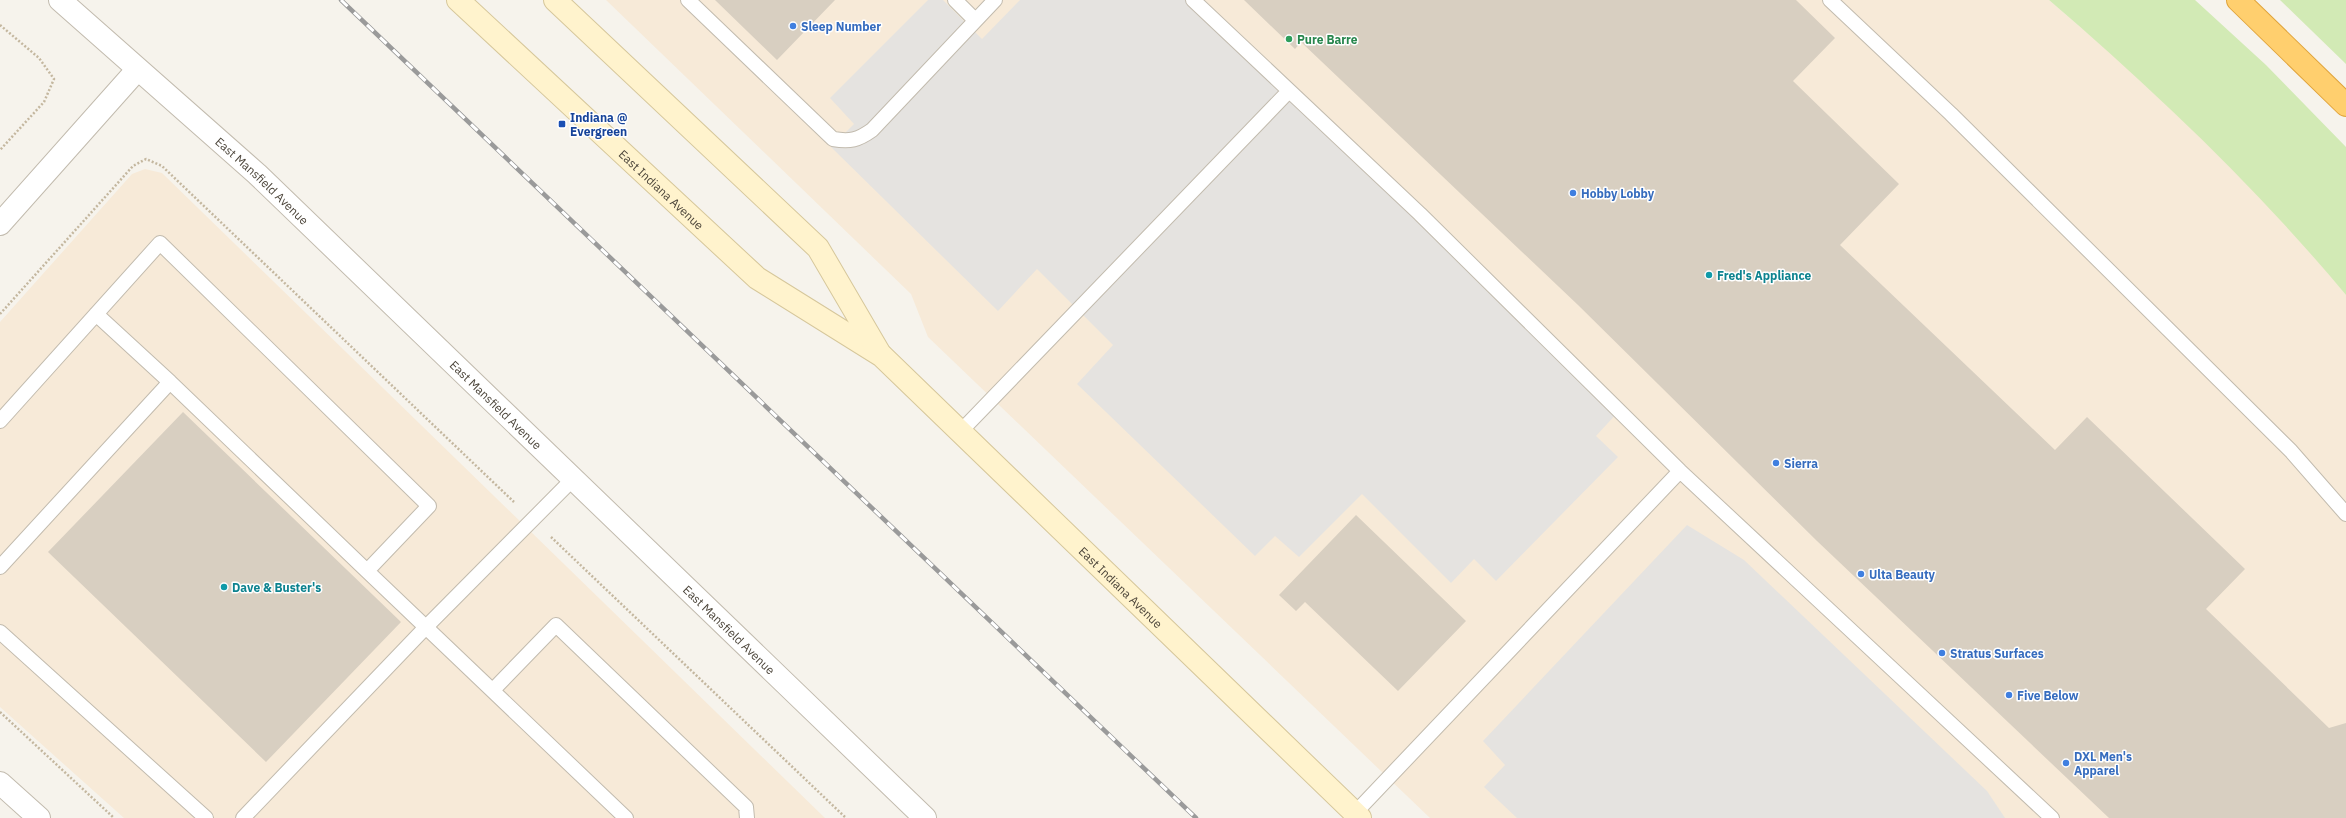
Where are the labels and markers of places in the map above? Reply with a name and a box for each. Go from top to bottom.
place label: Sleep Number [801,19,881,34]
marker: Sleep Number [788,21,798,31]
place label: Pure Barre [1297,32,1358,47]
marker: Pure Barre [1284,34,1294,44]
place label: Indiana @ Evergreen [570,110,628,139]
marker: Indiana @ Evergreen [557,119,567,129]
place label: Hobby Lobby [1581,186,1655,201]
marker: Hobby Lobby [1568,188,1578,198]
place label: Fred's Appliance [1717,268,1812,283]
marker: Fred's Appliance [1704,270,1714,280]
place label: Sierra [1784,456,1818,471]
marker: Sierra [1771,458,1781,468]
place label: Ulta Beauty [1869,567,1935,582]
marker: Ulta Beauty [1856,569,1866,579]
place label: Dave & Buster's [232,580,321,595]
marker: Dave & Buster's [219,582,229,592]
place label: Stratus Surfaces [1950,646,2044,661]
marker: Stratus Surfaces [1937,648,1947,658]
place label: Five Below [2017,688,2079,703]
marker: Five Below [2004,690,2014,700]
place label: DXL Men's Apparel [2074,749,2132,778]
marker: DXL Men's Apparel [2061,758,2071,768]

